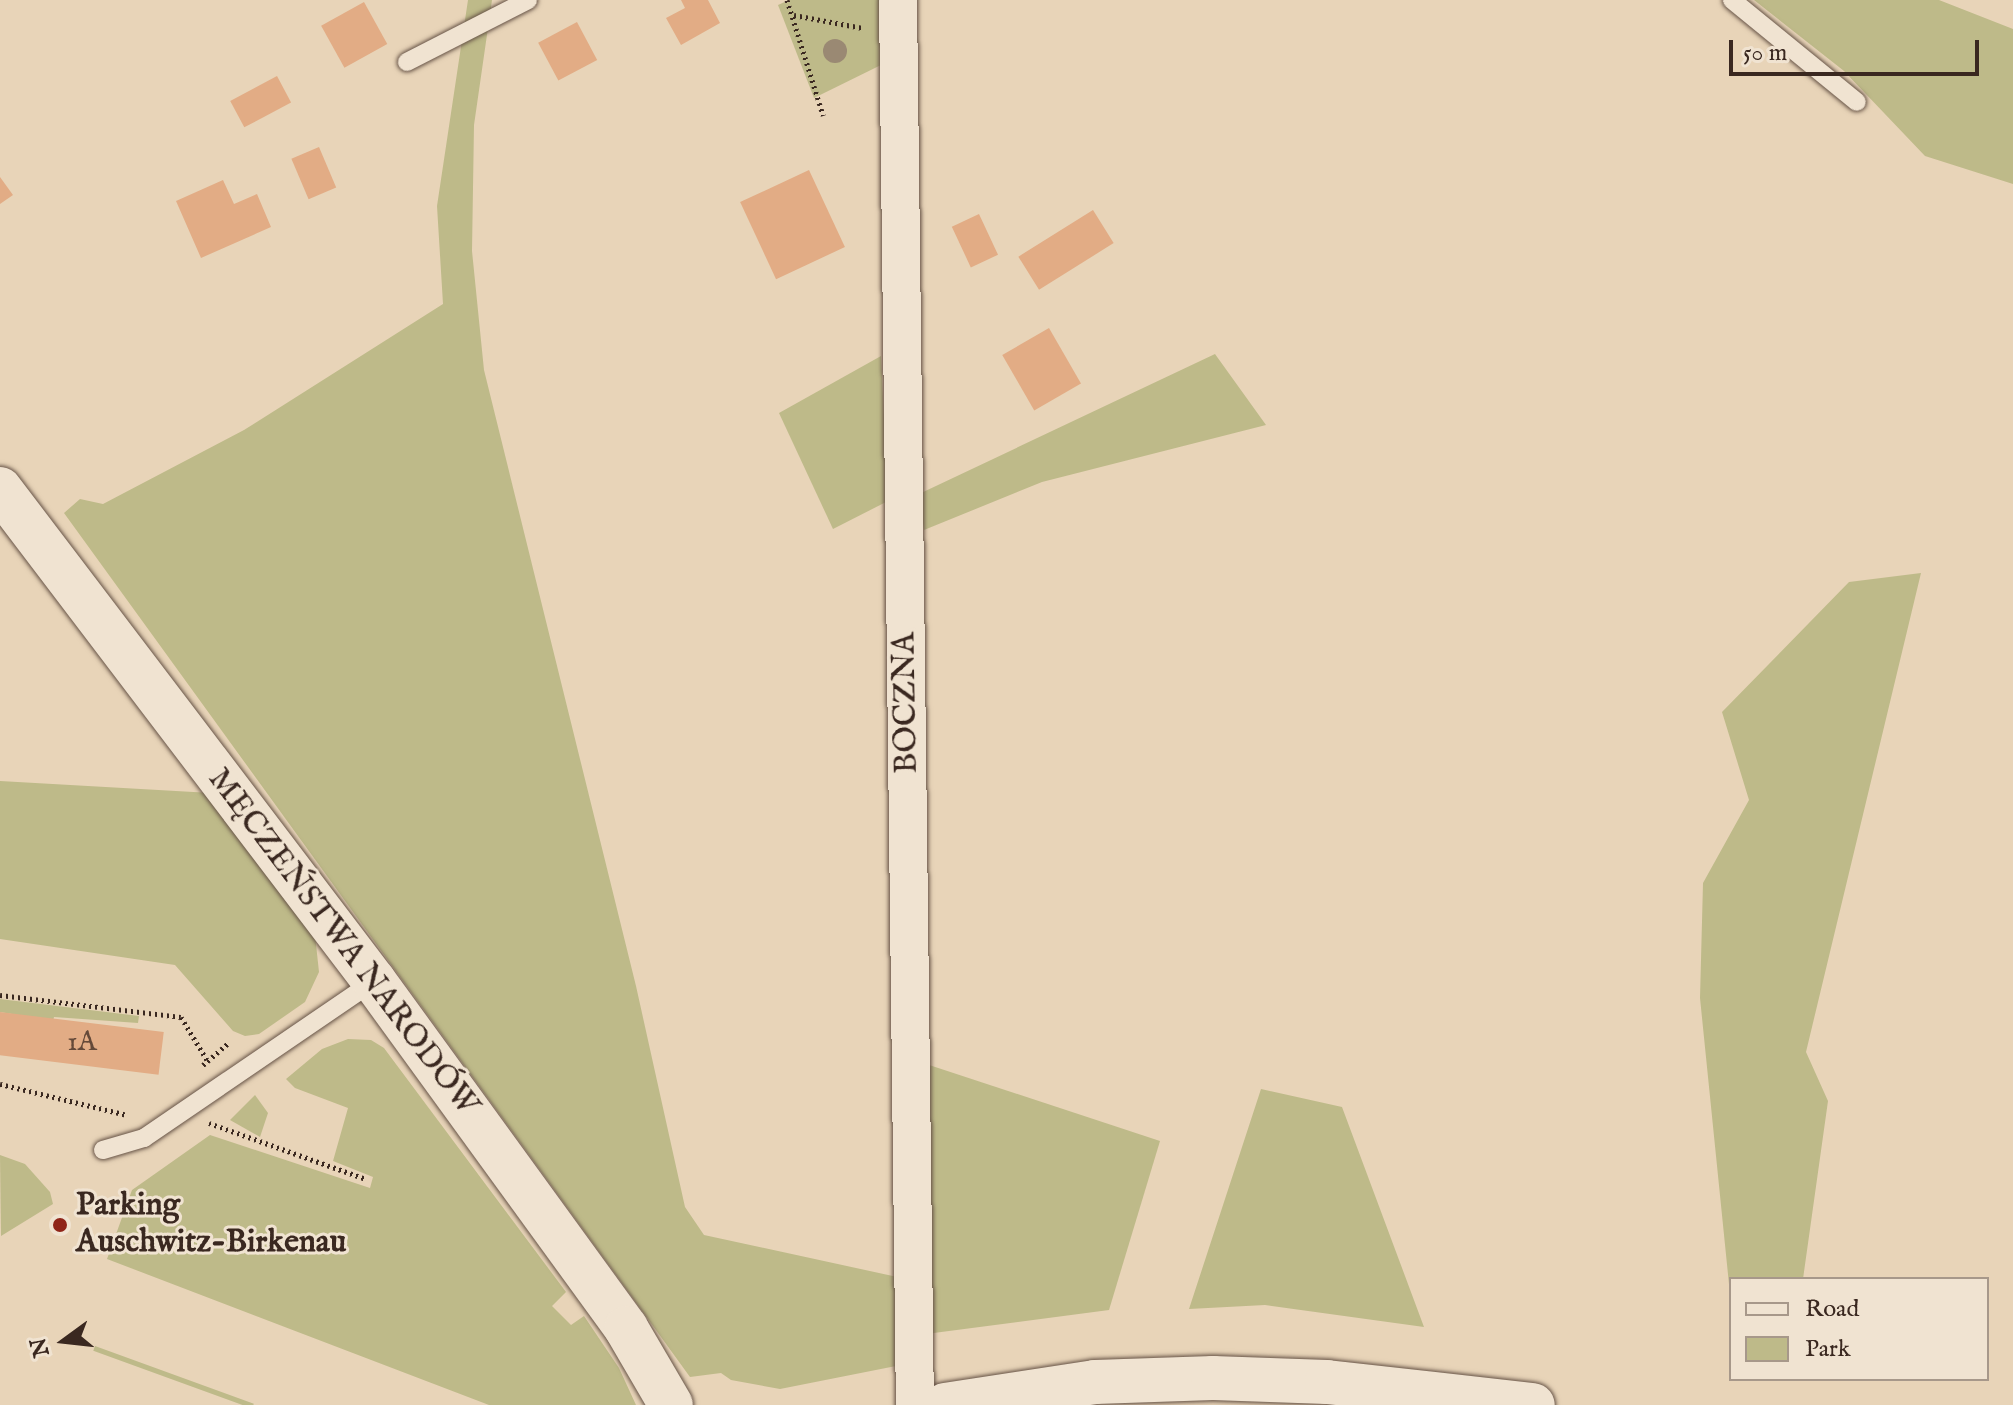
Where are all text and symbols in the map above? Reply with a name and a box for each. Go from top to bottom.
scale bar [1733,24,1983,74]
text: 50 m [1743,38,1787,69]
street label: BOCZNA [887,632,927,774]
street label: MĘCZEŃSTWA NARODÓW [199,761,485,1125]
house number: 1A [67,1026,97,1060]
place label: Parking Auschwitz-Birkenau [76,1188,346,1263]
marker: Parking Auschwitz-Birkenau [51,1216,69,1234]
legend [1729,1277,1989,1381]
text: Road [1805,1294,1859,1325]
north arrow [24,1301,104,1381]
text: N [25,1334,57,1360]
text: Park [1805,1334,1851,1365]

